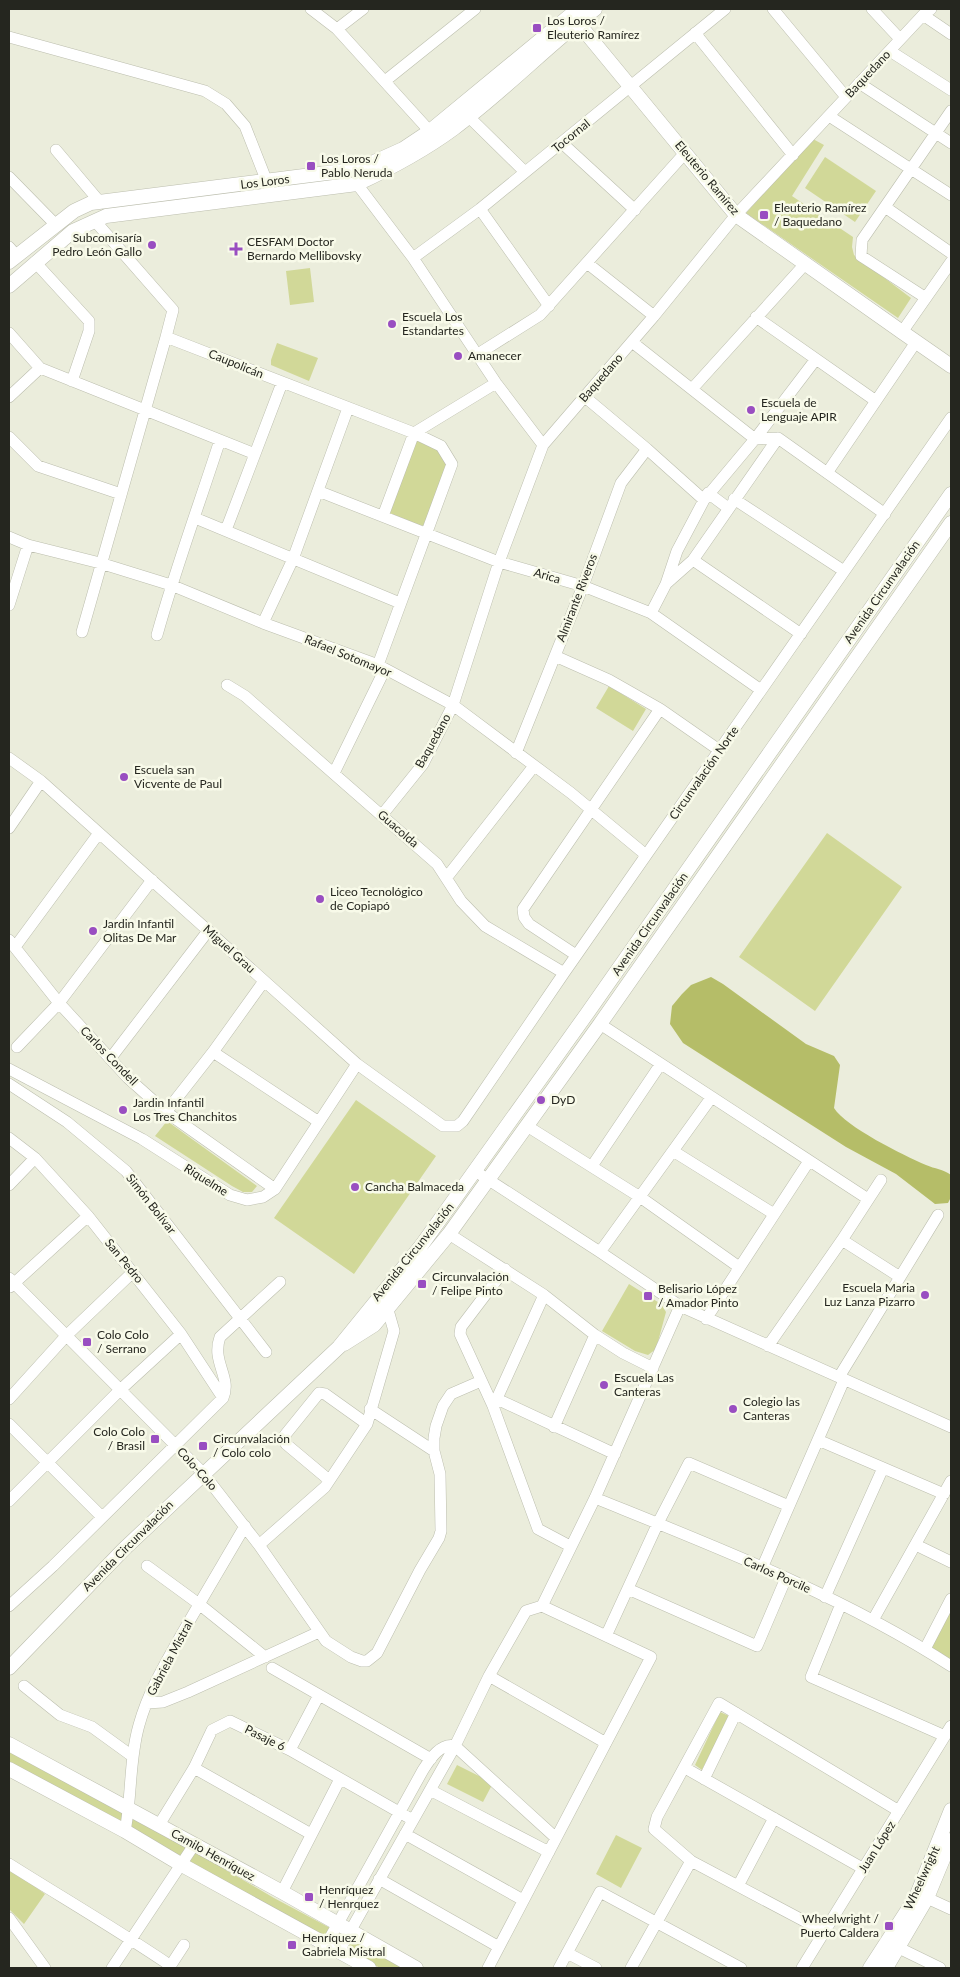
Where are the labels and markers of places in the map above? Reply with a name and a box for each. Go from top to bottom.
place label: Los Loros / Eleuterio Ramírez [547,13,640,42]
marker: Los Loros / Eleuterio Ramírez [531,22,543,34]
place label: Los Loros / Pablo Neruda [321,151,392,180]
marker: Los Loros / Pablo Neruda [305,160,317,172]
place label: Eleuterio Ramírez / Baquedano [774,200,867,229]
marker: Eleuterio Ramírez / Baquedano [758,209,770,221]
place label: Subcomisaría Pedro León Gallo [52,230,142,259]
place label: CESFAM Doctor Bernardo Mellibovsky [247,234,362,263]
marker: Subcomisaría Pedro León Gallo [146,239,158,251]
marker: CESFAM Doctor Bernardo Mellibovsky [229,242,243,256]
place label: Escuela Los Estandartes [402,309,464,338]
marker: Escuela Los Estandartes [386,318,398,330]
place label: Amanecer [468,348,522,363]
marker: Amanecer [452,350,464,362]
place label: Escuela de Lenguaje APIR [761,395,837,424]
marker: Escuela de Lenguaje APIR [745,404,757,416]
place label: Escuela san Vicvente de Paul [134,762,222,791]
marker: Escuela san Vicvente de Paul [118,771,130,783]
place label: Liceo Tecnológico de Copiapó [330,884,423,913]
marker: Liceo Tecnológico de Copiapó [314,893,326,905]
place label: Jardin Infantil Olitas De Mar [103,916,177,945]
marker: Jardin Infantil Olitas De Mar [87,925,99,937]
place label: DyD [551,1092,575,1107]
marker: DyD [535,1094,547,1106]
place label: Jardin Infantil Los Tres Chanchitos [133,1095,237,1124]
marker: Jardin Infantil Los Tres Chanchitos [117,1104,129,1116]
place label: Cancha Balmaceda [365,1179,464,1194]
marker: Cancha Balmaceda [349,1181,361,1193]
place label: Circunvalación / Felipe Pinto [432,1269,509,1298]
marker: Circunvalación / Felipe Pinto [416,1278,428,1290]
place label: Escuela Maria Luz Lanza Pizarro [824,1280,915,1309]
place label: Belisario López / Amador Pinto [658,1281,739,1310]
marker: Escuela Maria Luz Lanza Pizarro [919,1289,931,1301]
marker: Belisario López / Amador Pinto [642,1290,654,1302]
place label: Colo Colo / Serrano [97,1327,149,1356]
marker: Colo Colo / Serrano [81,1336,93,1348]
place label: Escuela Las Canteras [614,1370,674,1399]
marker: Escuela Las Canteras [598,1379,610,1391]
place label: Colegio las Canteras [743,1394,800,1423]
marker: Colegio las Canteras [727,1403,739,1415]
place label: Colo Colo / Brasil [93,1424,145,1453]
place label: Circunvalación / Colo colo [213,1431,290,1460]
marker: Colo Colo / Brasil [149,1433,161,1445]
marker: Circunvalación / Colo colo [197,1440,209,1452]
place label: Henríquez / Henrquez [319,1882,379,1911]
marker: Henríquez / Henrquez [303,1891,315,1903]
place label: Wheelwright / Puerto Caldera [800,1911,880,1940]
marker: Wheelwright / Puerto Caldera [883,1920,895,1932]
place label: Henríquez / Gabriela Mistral [302,1930,385,1959]
marker: Henríquez / Gabriela Mistral [286,1939,298,1951]

